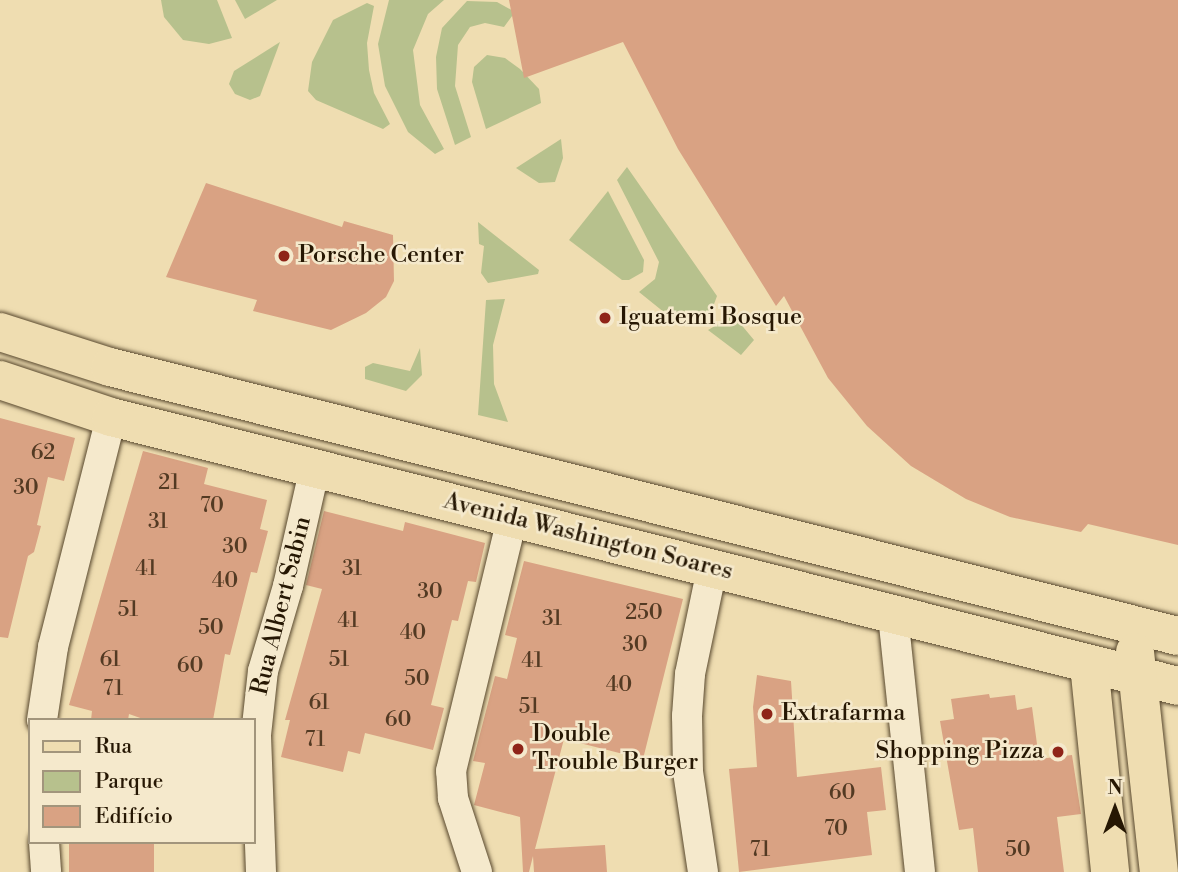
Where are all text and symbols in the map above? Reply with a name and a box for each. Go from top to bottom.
place label: Porsche Center [298,242,464,270]
marker: Porsche Center [276,248,292,264]
place label: Iguatemi Bosque [619,304,802,332]
marker: Iguatemi Bosque [597,310,613,326]
house number: 62 [31,440,55,466]
house number: 21 [158,470,180,496]
house number: 30 [13,475,39,501]
street label: Avenida Washington Soares [440,487,736,587]
house number: 70 [200,493,224,519]
house number: 31 [148,509,168,535]
street label: Rua Albert Sabin [246,514,318,698]
house number: 30 [222,534,248,560]
house number: 41 [135,556,157,582]
house number: 31 [342,556,362,582]
house number: 40 [212,568,238,594]
house number: 30 [417,579,443,605]
house number: 51 [118,597,138,623]
house number: 250 [625,600,663,626]
house number: 31 [542,606,562,632]
house number: 41 [337,608,359,634]
house number: 50 [198,615,224,641]
house number: 40 [400,620,426,646]
house number: 30 [622,632,648,658]
house number: 61 [99,647,121,673]
house number: 51 [329,647,349,673]
house number: 41 [521,648,543,674]
house number: 60 [177,653,203,679]
house number: 50 [404,666,430,692]
house number: 40 [606,672,632,698]
house number: 71 [103,676,123,702]
house number: 61 [308,690,330,716]
house number: 51 [519,694,539,720]
place label: Extrafarma [781,700,905,728]
marker: Extrafarma [759,706,775,722]
house number: 60 [385,707,411,733]
legend [28,718,256,844]
place label: Double Trouble Burger [532,721,698,777]
house number: 71 [305,727,325,753]
text: Rua [95,734,132,760]
place label: Shopping Pizza [876,738,1044,766]
marker: Double Trouble Burger [510,741,526,757]
marker: Shopping Pizza [1050,744,1066,760]
text: Parque [95,769,163,795]
north arrow [1080,774,1150,844]
text: N [1107,776,1123,800]
house number: 60 [829,780,855,806]
text: Edifício [95,804,173,830]
house number: 70 [824,816,848,842]
house number: 71 [750,837,770,863]
house number: 50 [1005,837,1031,863]

